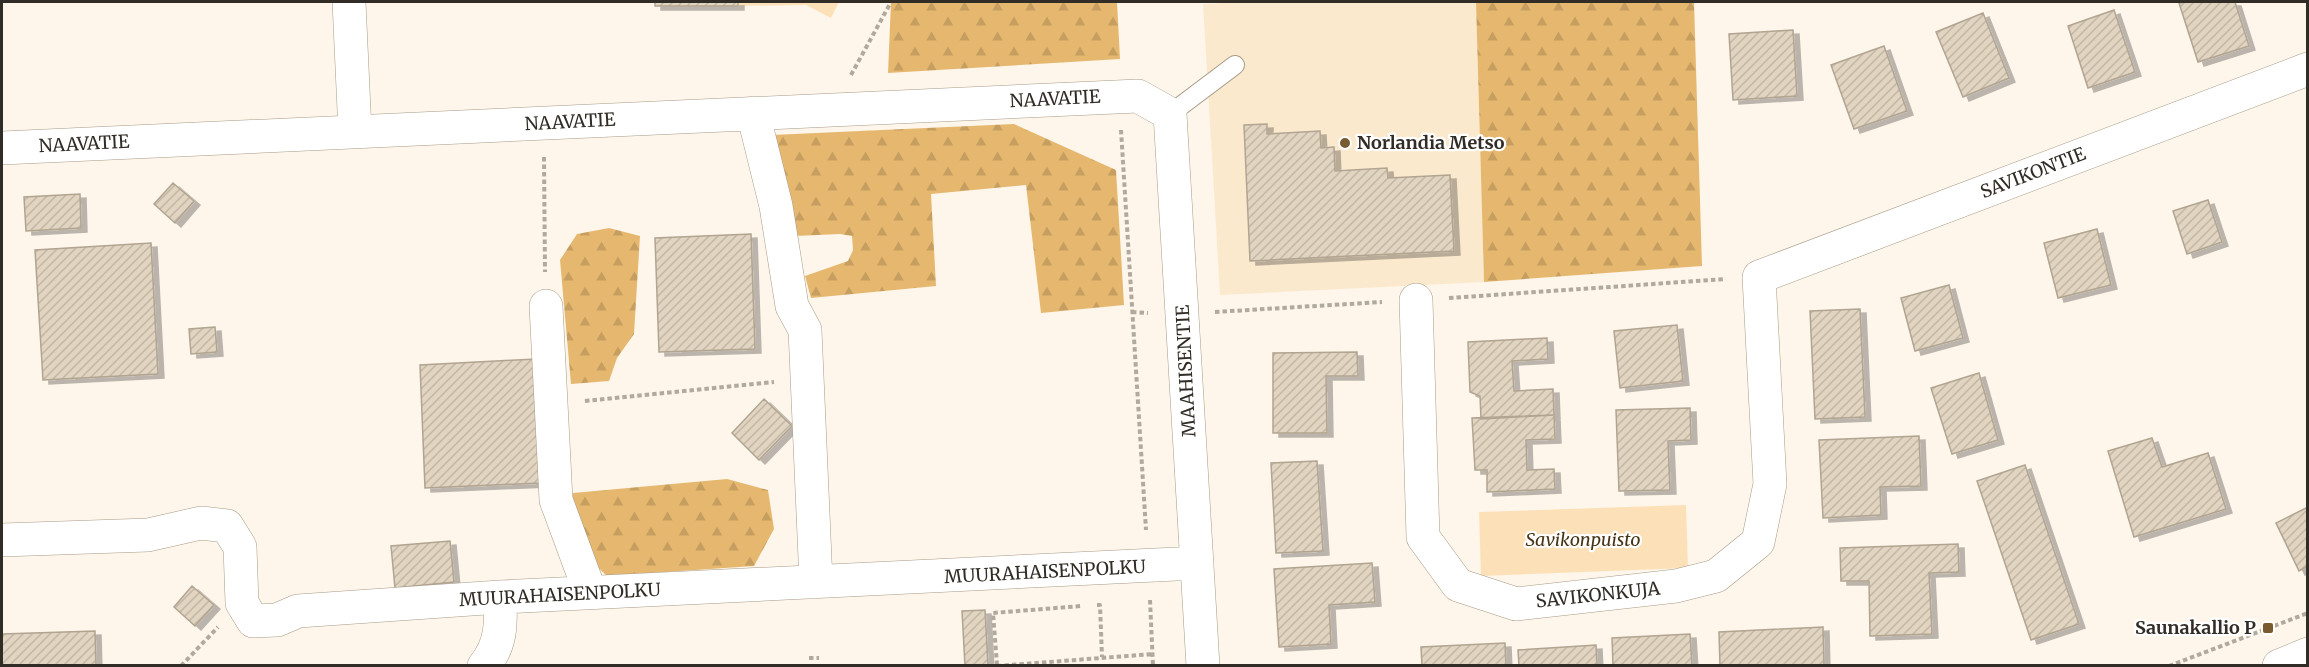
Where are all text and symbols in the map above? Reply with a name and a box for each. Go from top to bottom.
street label: NAAVATIE [1009,85,1101,112]
street label: NAAVATIE [524,108,616,135]
street label: NAAVATIE [38,130,130,157]
place label: Norlandia Metso [1357,131,1505,154]
marker: Norlandia Metso [1338,136,1352,150]
street label: SAVIKONTIE [1977,142,2089,203]
street label: MAAHISENTIE [1171,304,1200,438]
park label: Savikonpuisto [1525,528,1641,551]
street label: MUURAHAISENPOLKU [944,555,1147,588]
street label: SAVIKONKUJA [1535,577,1661,612]
street label: MUURAHAISENPOLKU [459,578,662,611]
place label: Saunakallio P [2135,616,2256,639]
marker: Saunakallio P [2261,621,2275,635]

